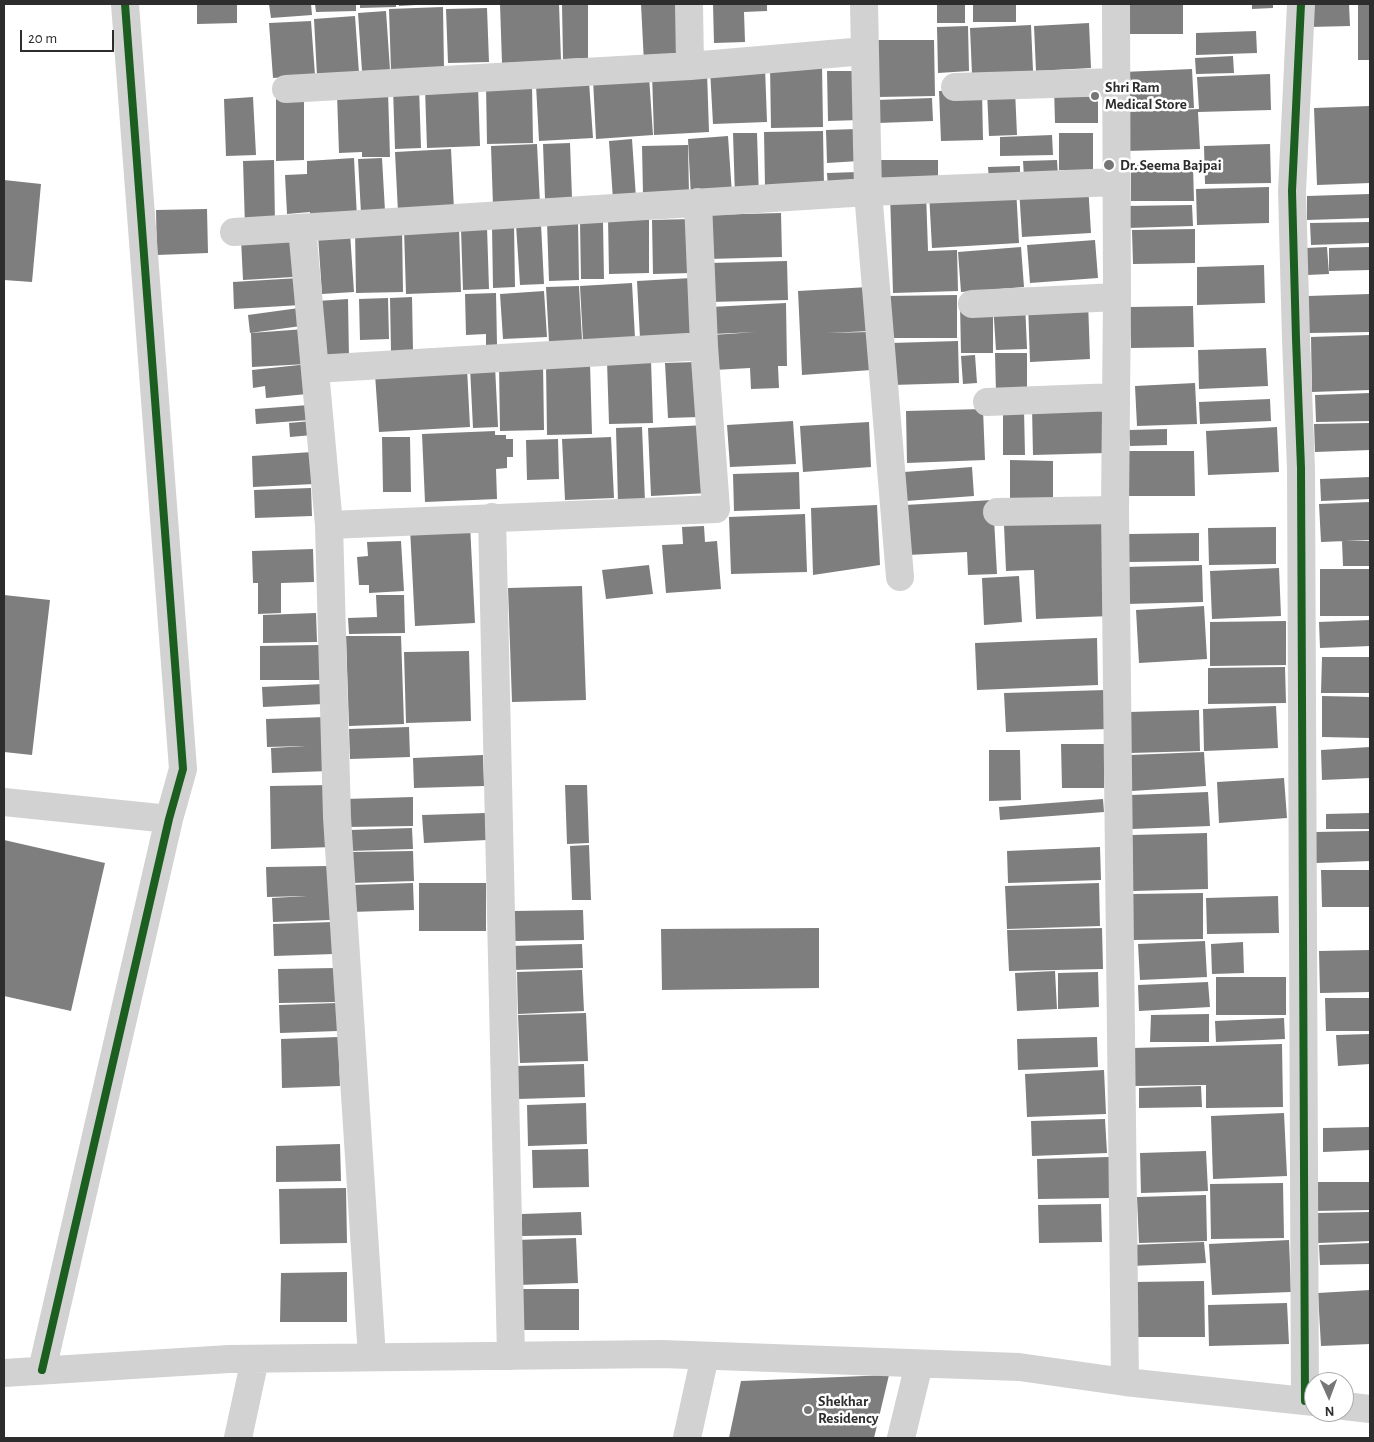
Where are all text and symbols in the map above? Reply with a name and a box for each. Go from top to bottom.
scale bar [22,20,116,52]
text: 20 m [28,31,57,46]
place label: Shri Ram Medical Store [1105,78,1187,113]
marker: Shri Ram Medical Store [1089,90,1101,102]
place label: Dr. Seema Bajpai [1120,156,1222,174]
marker: Dr. Seema Bajpai [1102,158,1116,172]
north arrow [1304,1372,1354,1422]
place label: Shekhar Residency [818,1392,878,1427]
marker: Shekhar Residency [802,1404,814,1416]
text: N [1324,1404,1335,1418]

